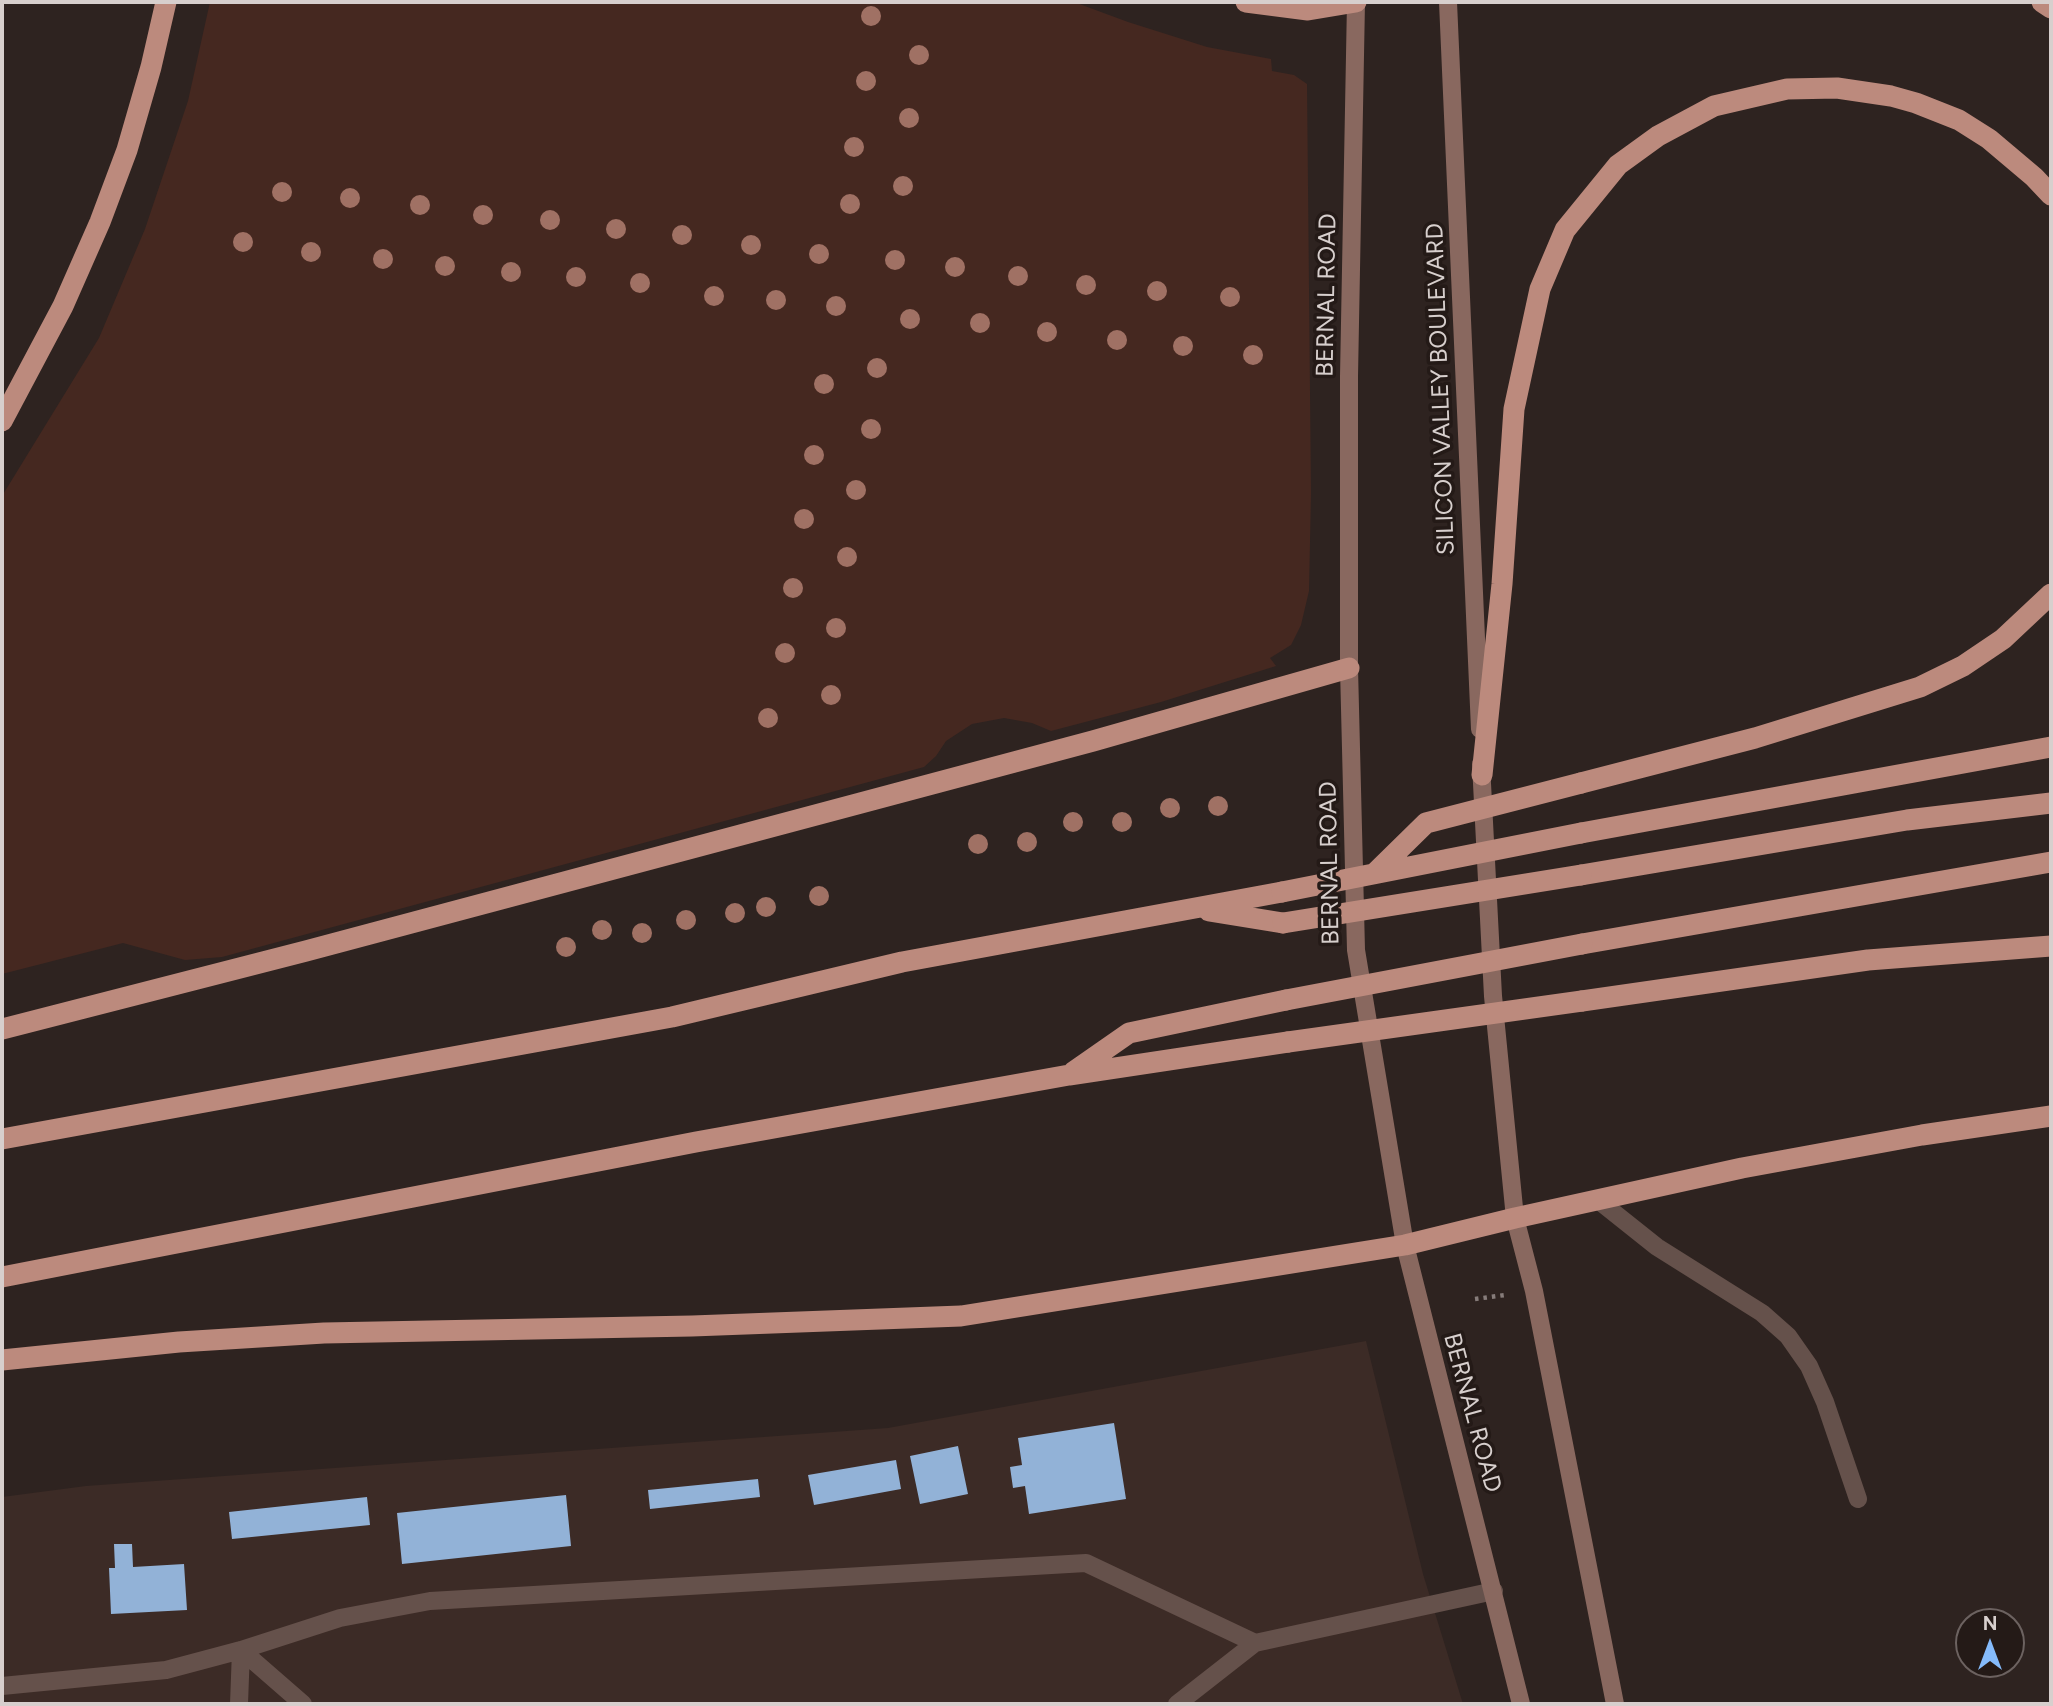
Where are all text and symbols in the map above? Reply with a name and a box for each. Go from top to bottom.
street label: BERNAL ROAD [1311,213,1343,377]
street label: SILICON VALLEY BOULEVARD [1421,222,1461,556]
street label: BERNAL ROAD [1314,781,1346,945]
street label: BERNAL ROAD [1437,1330,1507,1496]
north arrow [1955,1608,2025,1678]
text: N [1983,1612,1997,1635]

